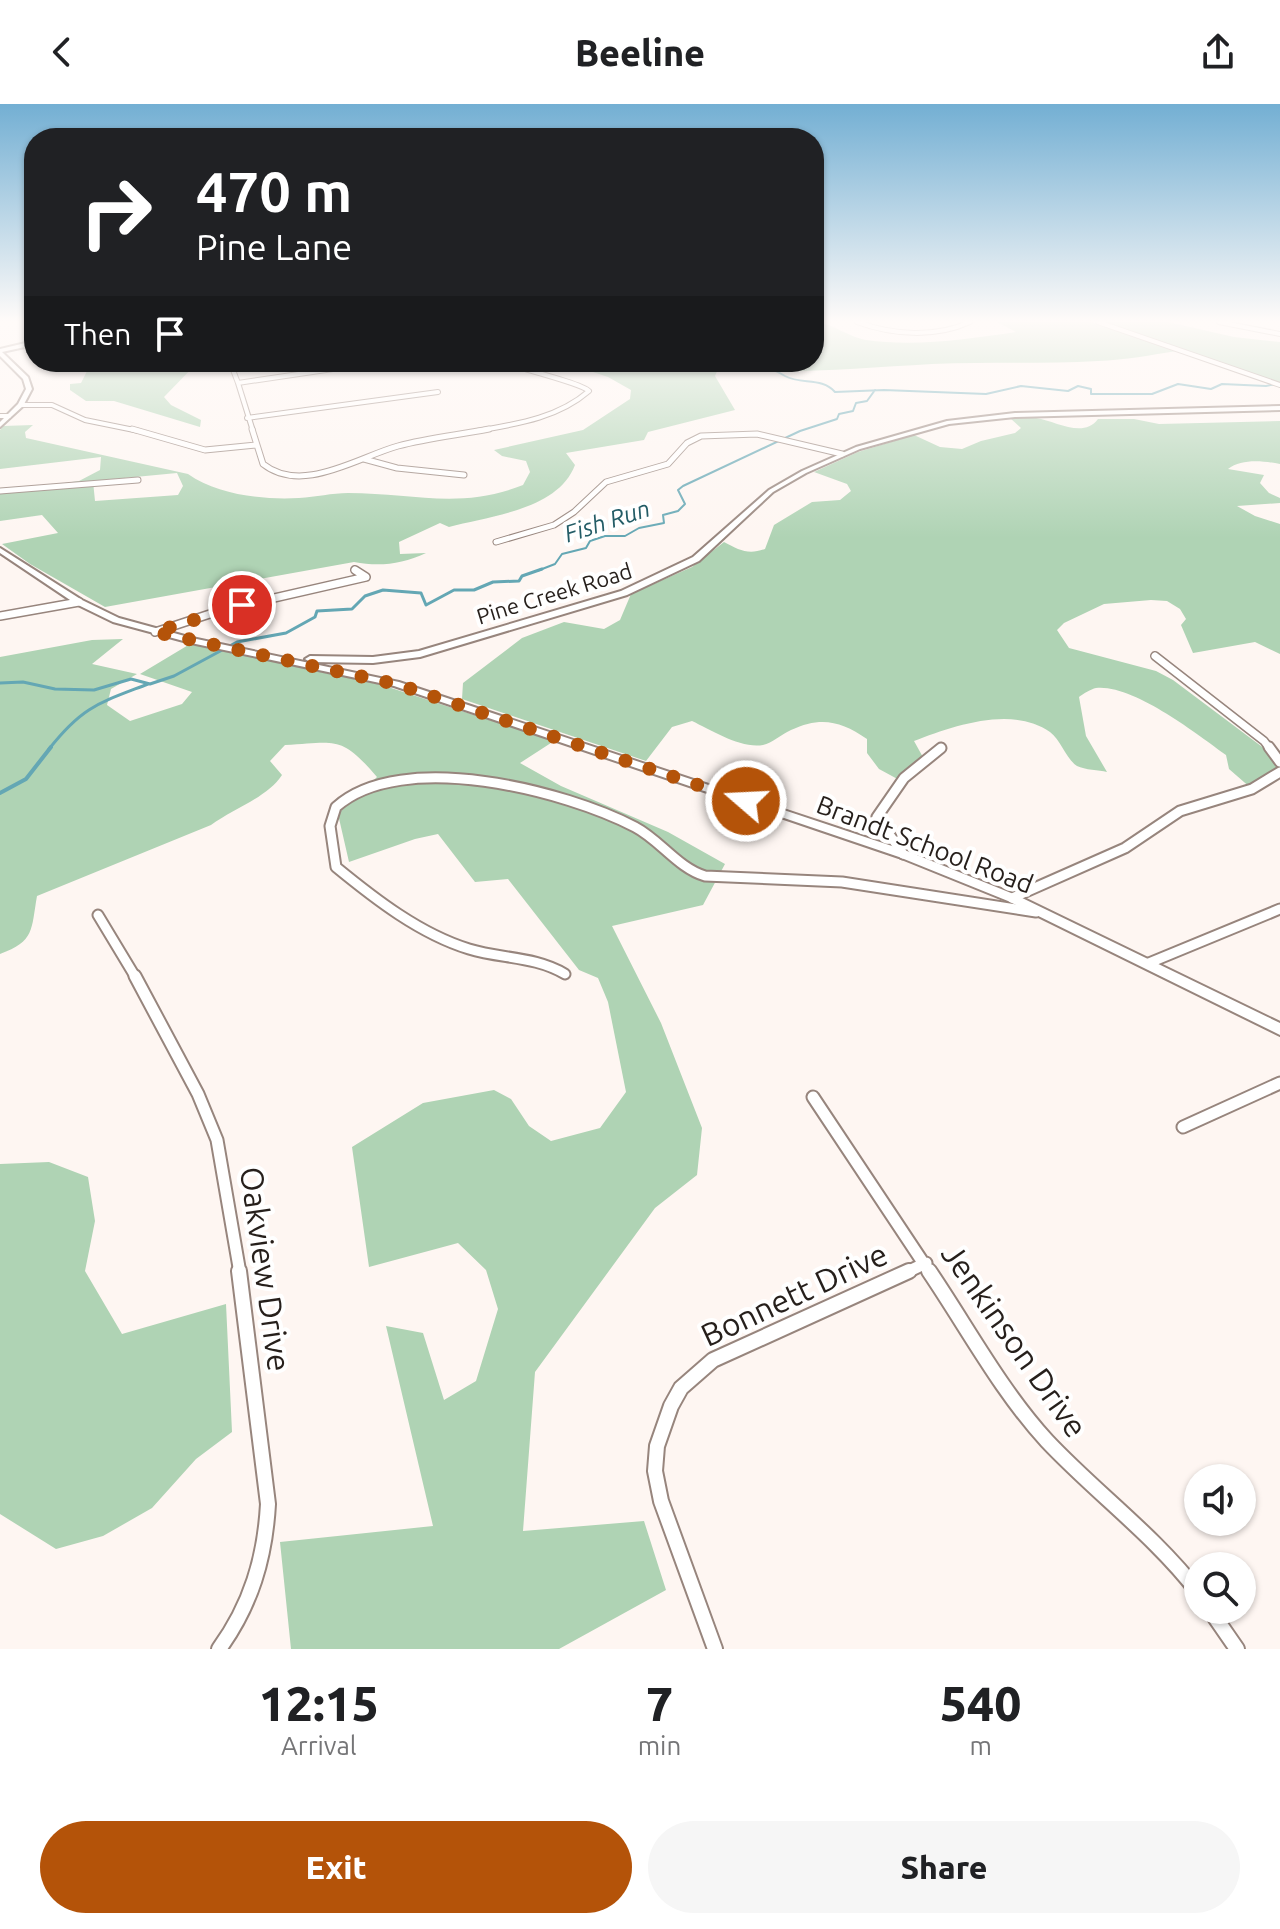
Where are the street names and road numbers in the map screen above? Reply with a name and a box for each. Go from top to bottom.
street label: Pine Creek Road [473,557,635,629]
street label: Brandt School Road [813,789,1037,899]
street label: Oakview Drive [234,1164,298,1374]
street label: Bonnett Drive [695,1235,893,1353]
street label: Jenkinson Drive [935,1236,1095,1444]

